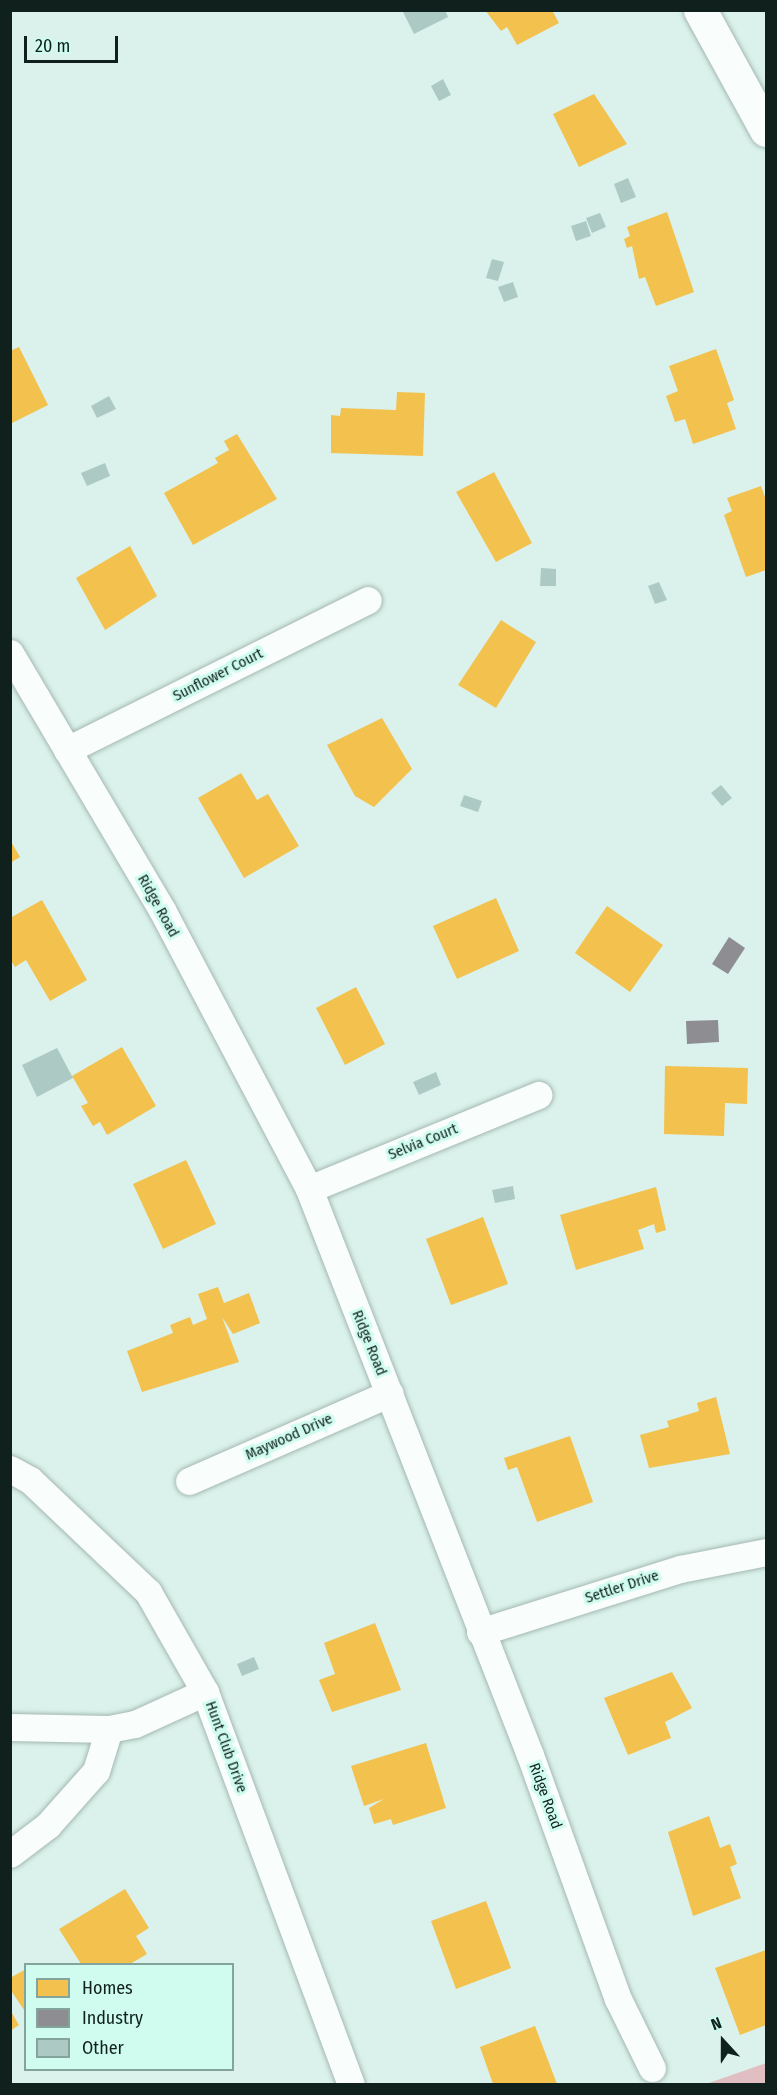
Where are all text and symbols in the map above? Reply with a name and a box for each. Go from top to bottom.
scale bar [27,24,122,62]
text: 20 m [35,35,70,57]
street label: Sunflower Court [170,645,266,705]
street label: Ridge Road [133,872,183,940]
street label: Selvia Court [386,1120,460,1164]
street label: Ridge Road [348,1308,390,1378]
street label: Maywood Drive [243,1410,335,1464]
street label: Settler Drive [583,1567,661,1607]
street label: Hunt Club Drive [201,1699,251,1795]
street label: Ridge Road [525,1761,565,1831]
legend [24,1963,234,2071]
text: Homes [82,1977,133,1999]
text: Industry [82,2007,143,2029]
north arrow [693,2011,753,2071]
text: N [708,2013,724,2034]
text: Other [82,2037,124,2059]

